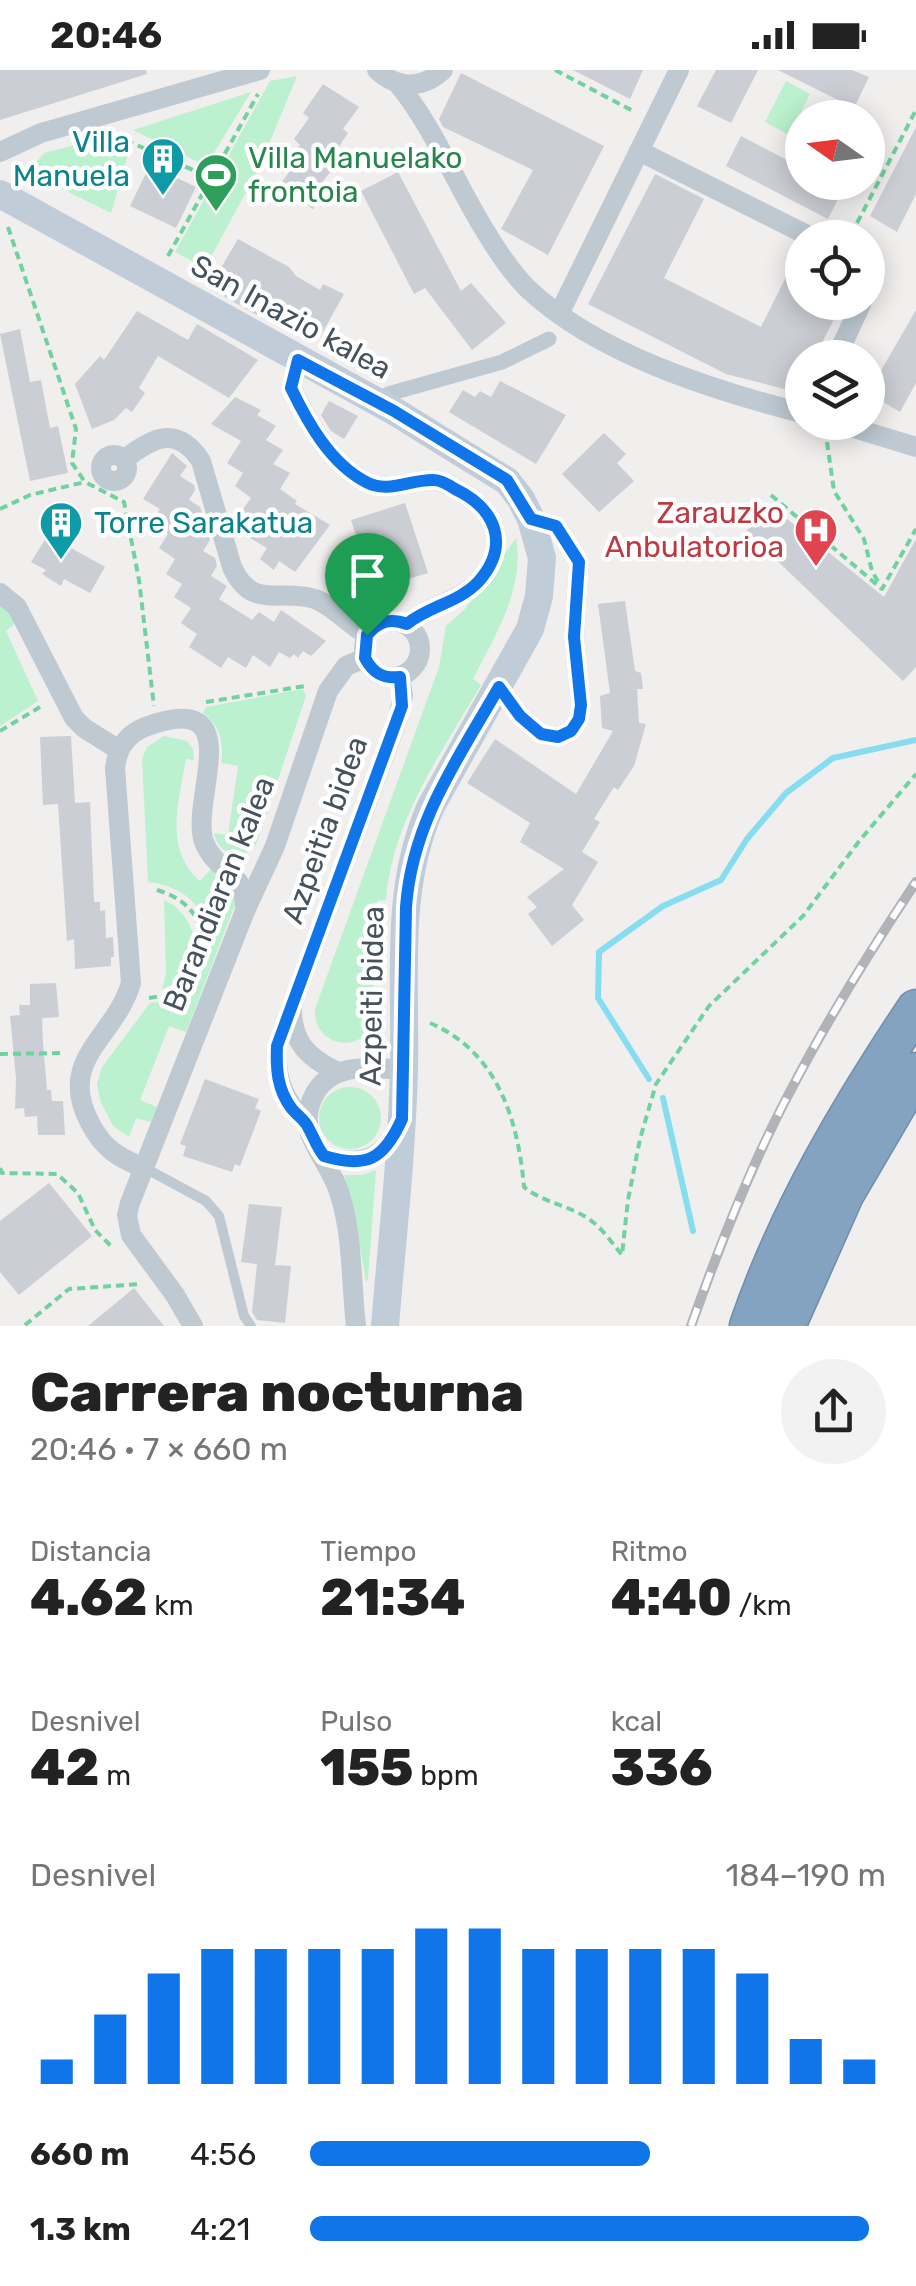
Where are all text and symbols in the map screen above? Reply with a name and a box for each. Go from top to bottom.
text: 20:46 [50,12,162,58]
north arrow [785,100,885,200]
map controls [785,100,885,440]
place label: Villa Manuela [13,124,130,194]
building icon: Villa Manuela [140,136,186,197]
place label: Villa Manuelako frontoia [248,140,463,210]
sports icon: Villa Manuelako frontoia [193,152,239,213]
button: locate [785,220,885,320]
street label: San Inazio kalea [185,247,397,387]
button: layers [785,340,885,440]
place label: Zarauzko Anbulatorioa [605,495,784,565]
building icon: Torre Sarakatua [38,500,84,561]
place label: Torre Sarakatua [94,505,313,541]
hospital icon: Zarauzko Anbulatorioa [793,507,839,568]
pin [325,533,410,636]
icon: arrive [340,548,395,603]
street label: Azpeitia bidea [274,732,376,928]
street label: Barandiaran kalea [156,771,282,1017]
street label: Azpeiti bidea [352,906,392,1086]
button: share [781,1359,886,1464]
text: Carrera nocturna [30,1360,524,1425]
text: 20:46 · 7 × 660 m [30,1430,288,1468]
text: Distancia [30,1535,151,1568]
text: Tiempo [320,1535,417,1568]
text: Ritmo [611,1535,688,1568]
text: 4.62 [30,1568,147,1628]
text: 21:34 [320,1568,466,1628]
text: 4:40 [611,1568,732,1628]
text: km [147,1589,194,1622]
text: /km [732,1589,792,1622]
text: Desnivel [30,1705,140,1738]
text: Pulso [320,1705,392,1738]
text: kcal [611,1705,662,1738]
text: 42 [30,1738,99,1798]
text: 155 [320,1738,413,1798]
text: 336 [611,1738,713,1798]
text: m [99,1759,131,1792]
text: bpm [413,1759,479,1792]
text: Desnivel [30,1856,156,1894]
text: 184–190 m [726,1856,886,1894]
text: 660 m [30,2135,130,2173]
text: 4:56 [190,2135,256,2173]
text: 1.3 km [30,2210,131,2248]
text: 4:21 [190,2210,251,2248]

